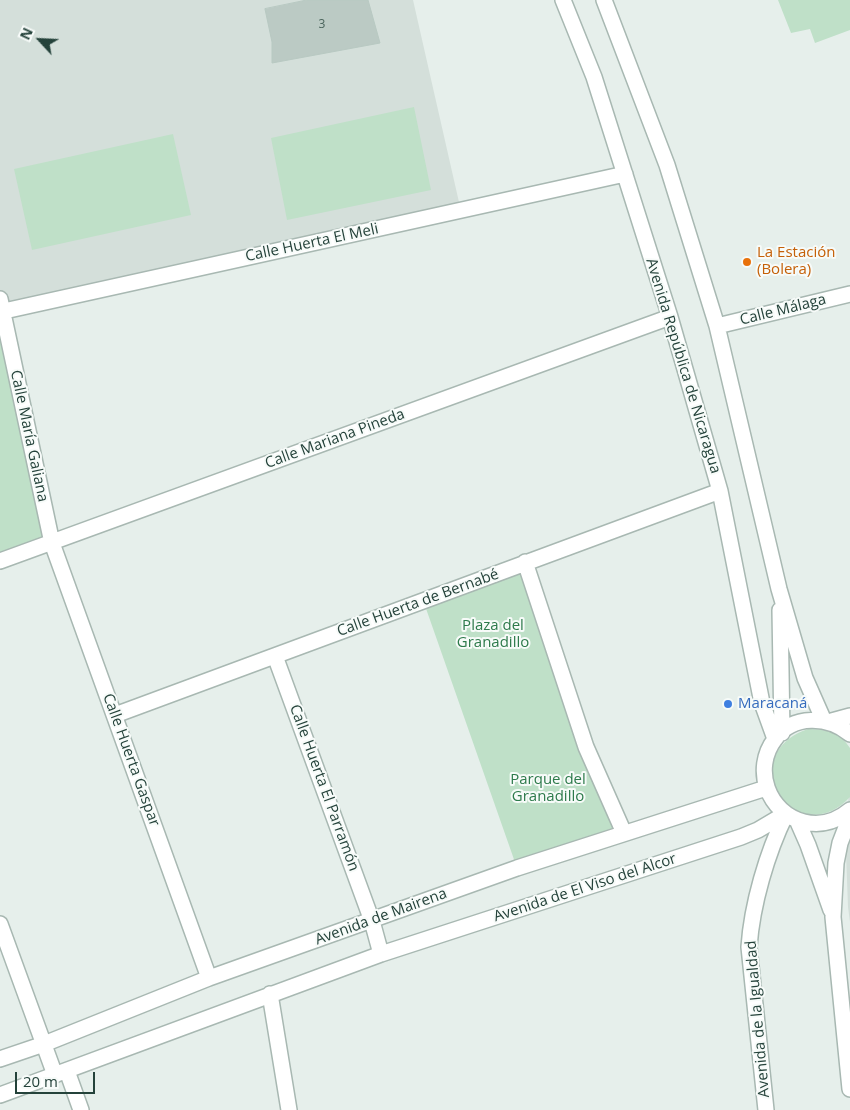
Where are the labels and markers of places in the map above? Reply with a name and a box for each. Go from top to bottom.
place label: La Estación (Bolera) [757,244,835,279]
marker: La Estación (Bolera) [741,256,753,268]
place label: Maracaná [738,695,807,713]
marker: Maracaná [722,698,734,710]

